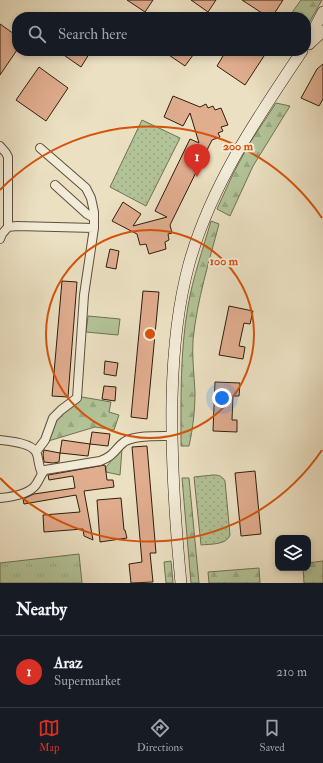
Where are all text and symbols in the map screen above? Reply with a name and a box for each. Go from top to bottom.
search box [12,12,311,56]
icon: search [26,23,48,45]
text: Search here [58,25,127,44]
text: 200 m [223,139,254,154]
pin: 1 [184,144,210,177]
text: 100 m [210,254,239,269]
centre of rings [143,327,157,341]
your location [212,388,232,408]
map controls [275,535,311,571]
button: layers [275,535,311,571]
text: Nearby [16,599,67,620]
text: Araz [54,654,83,673]
text: 1 [27,664,31,680]
text: 210 m [276,664,307,680]
text: Supermarket [54,673,121,689]
tab: Map [38,717,60,754]
tab: Directions [137,717,183,754]
tab: Saved [260,717,285,754]

